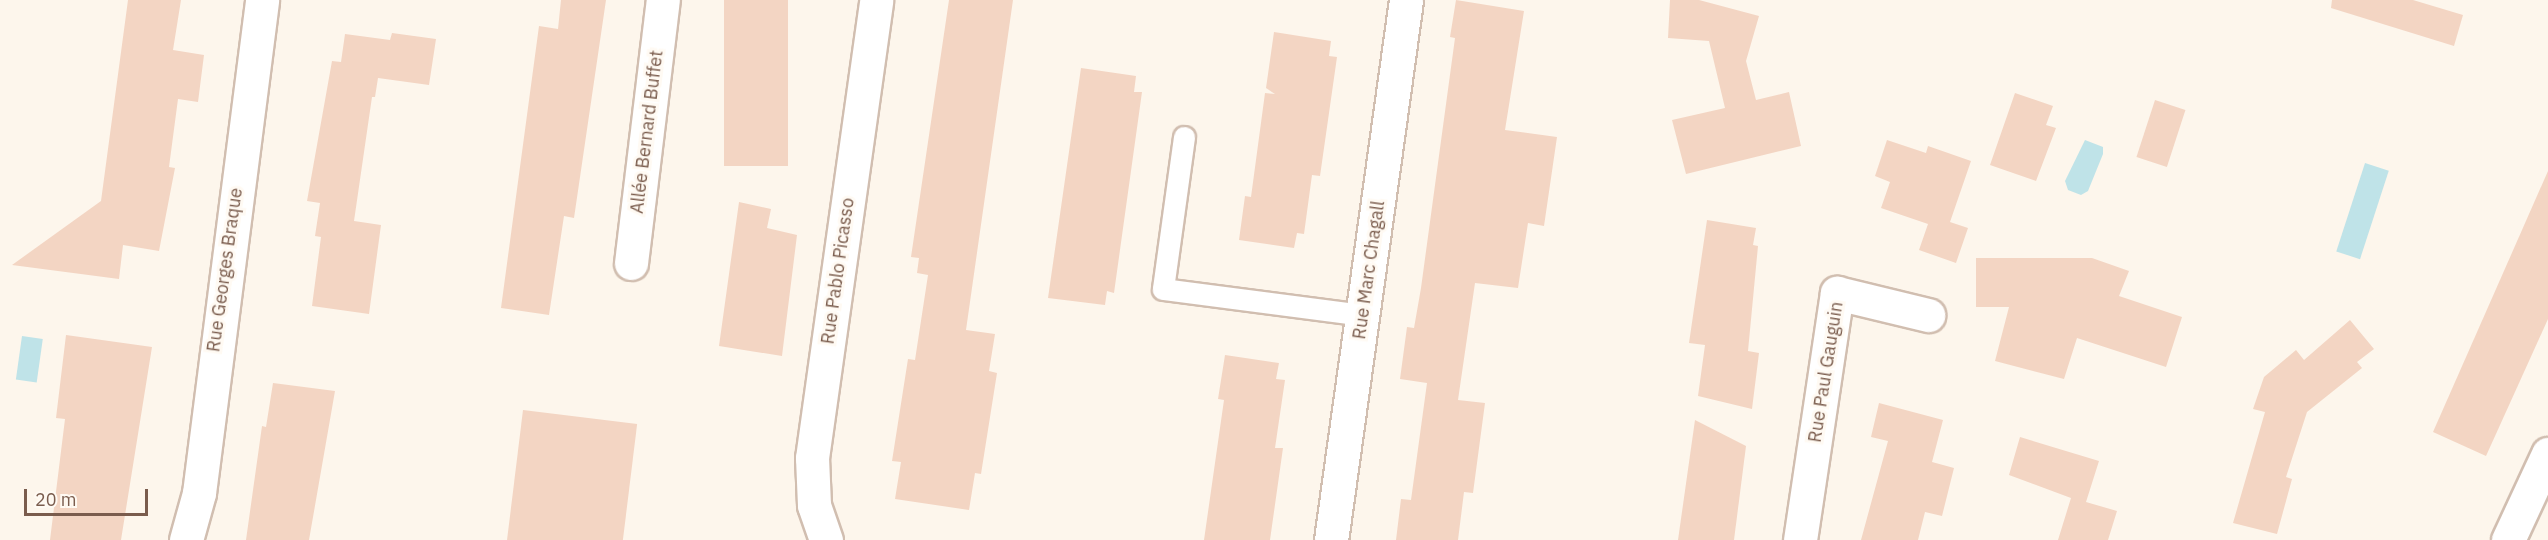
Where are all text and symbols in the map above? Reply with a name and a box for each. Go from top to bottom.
street label: Allée Bernard Buffet [626,49,668,215]
street label: Rue Georges Braque [203,187,247,353]
street label: Rue Pablo Picasso [817,196,859,346]
street label: Rue Marc Chagall [1349,199,1389,341]
street label: Rue Paul Gauguin [1804,300,1848,444]
scale bar [27,477,152,515]
text: 20 m [35,488,77,511]

